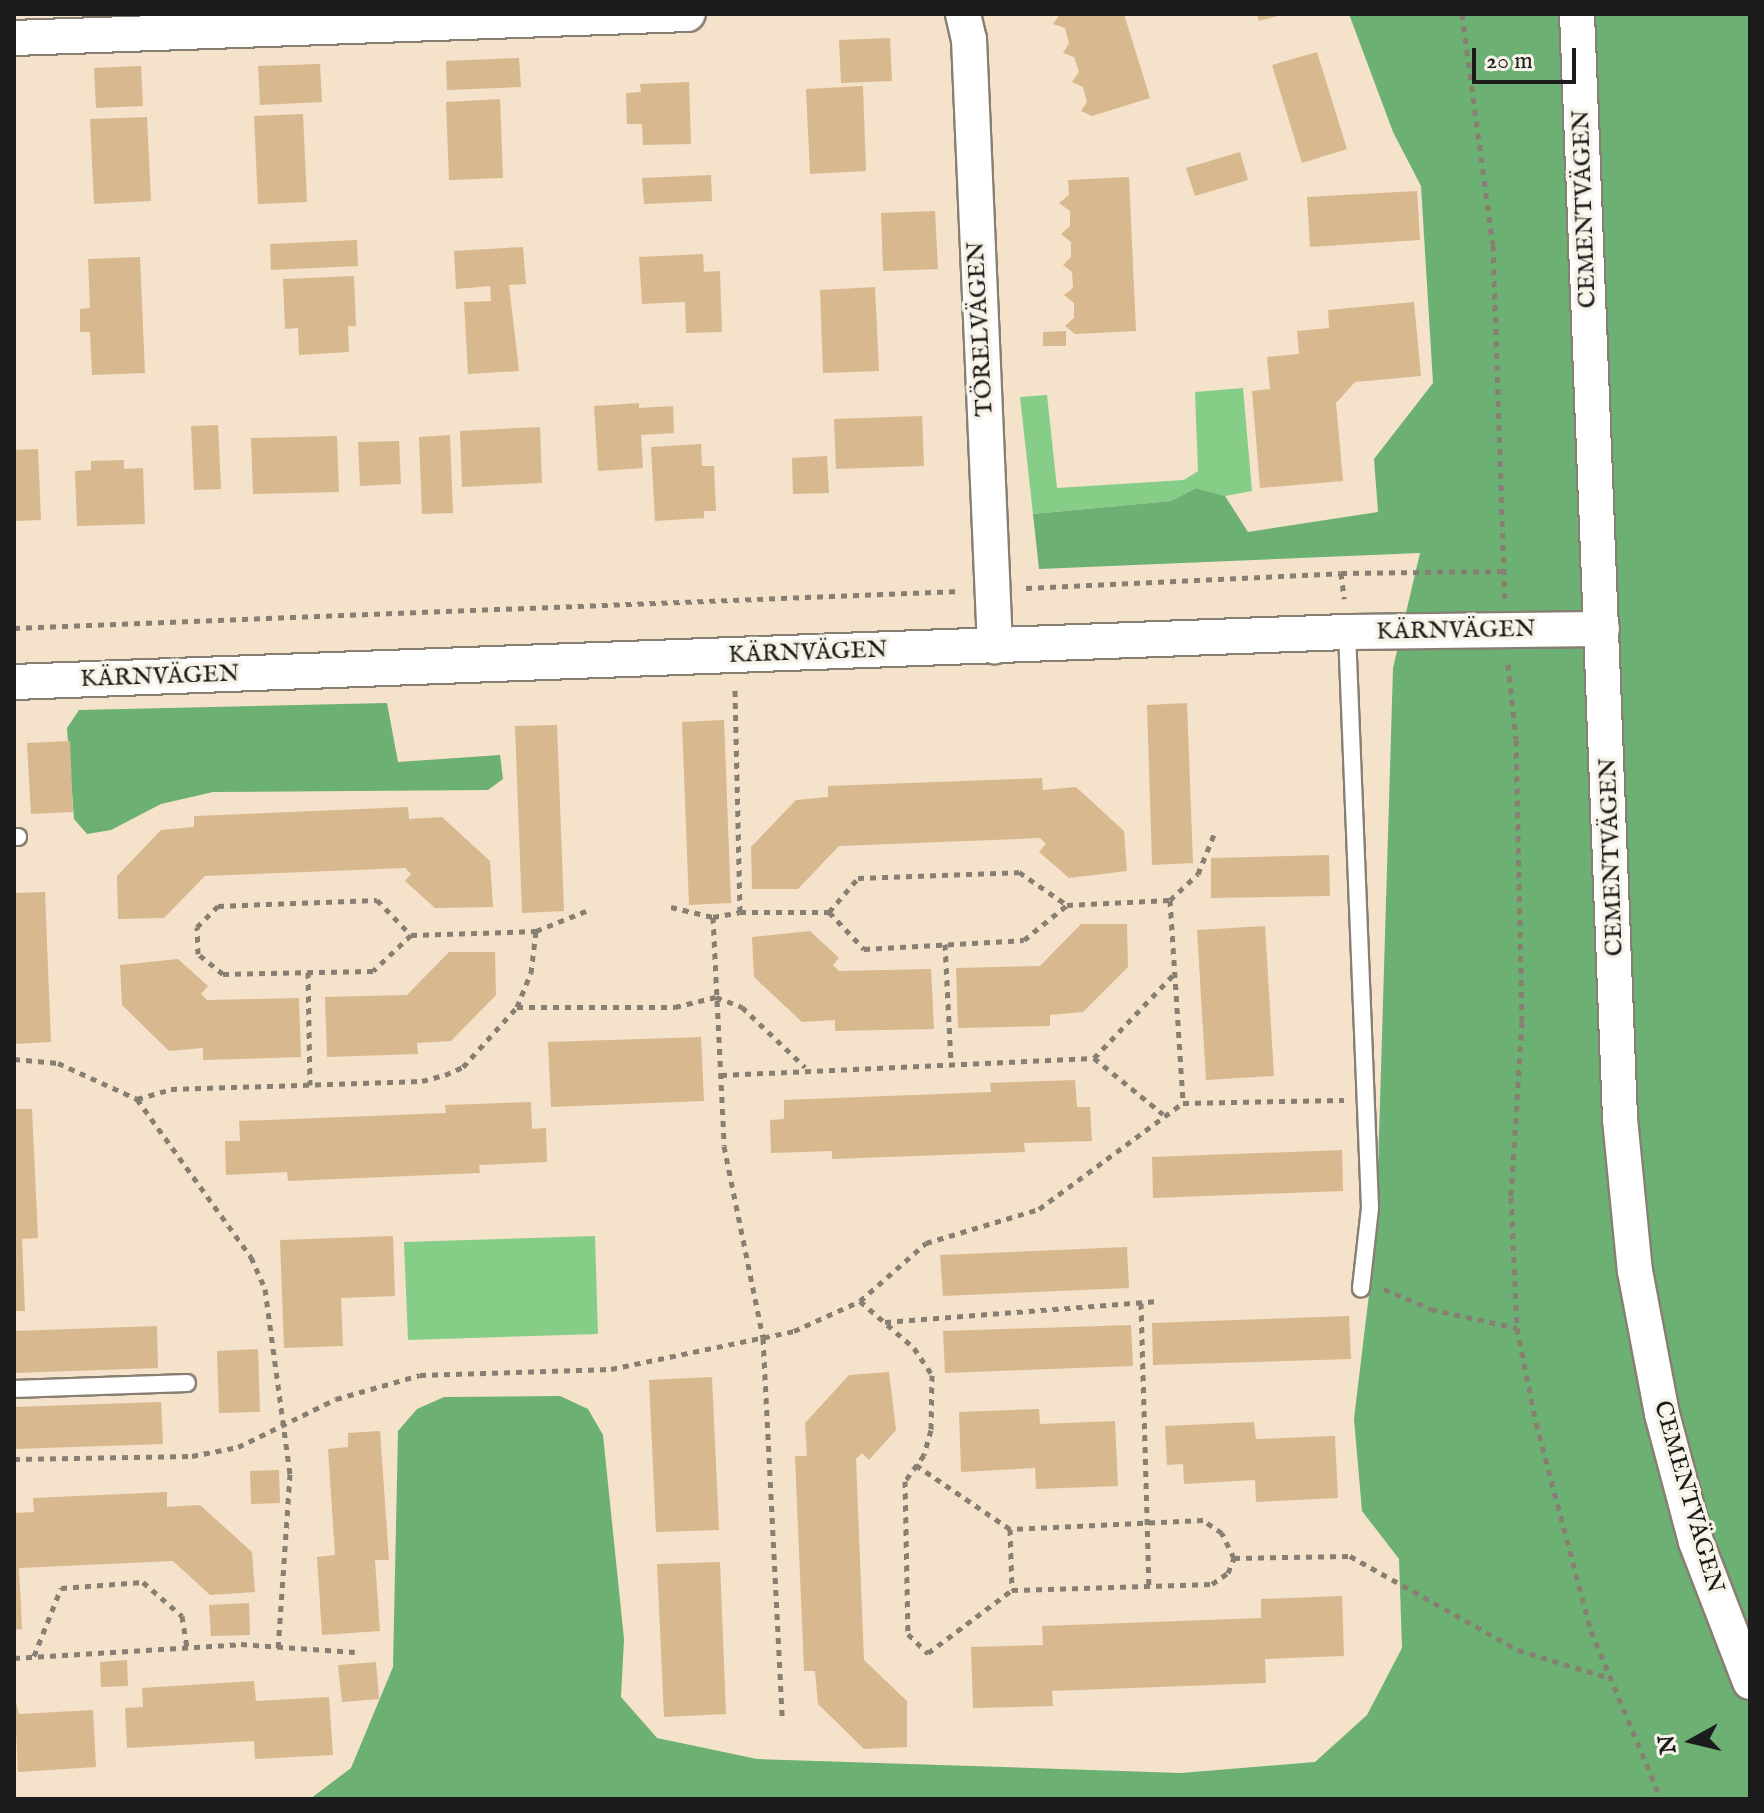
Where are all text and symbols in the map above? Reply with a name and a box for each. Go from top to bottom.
scale bar [1476,32,1580,82]
text: 20 m [1486,46,1533,77]
street label: CEMENTVÄGEN [1567,109,1603,309]
street label: TÖRELVÄGEN [962,241,1000,417]
street label: KÄRNVÄGEN [1376,615,1536,647]
street label: KÄRNVÄGEN [728,636,888,670]
street label: KÄRNVÄGEN [80,660,240,694]
street label: CEMENTVÄGEN [1594,757,1630,957]
street label: CEMENTVÄGEN [1647,1398,1729,1596]
north arrow [1652,1701,1732,1781]
text: N [1653,1733,1683,1756]

